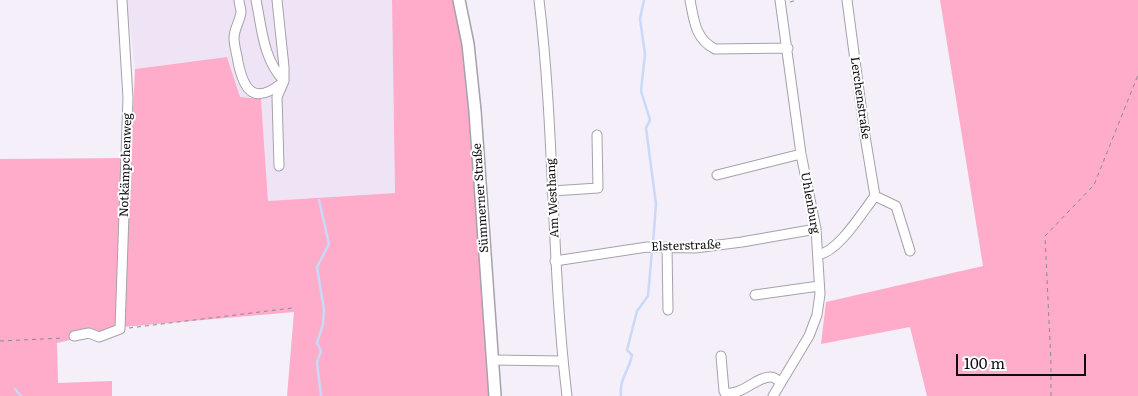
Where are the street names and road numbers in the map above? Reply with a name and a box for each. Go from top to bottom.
street label: Lerchenstraße [847,56,873,140]
street label: Notkämpchenweg [117,113,135,217]
street label: Sümmerner Straße [470,143,492,253]
street label: Am Westhang [544,158,562,238]
street label: Uhlenburg [797,171,823,235]
street label: Elsterstraße [651,238,721,254]

